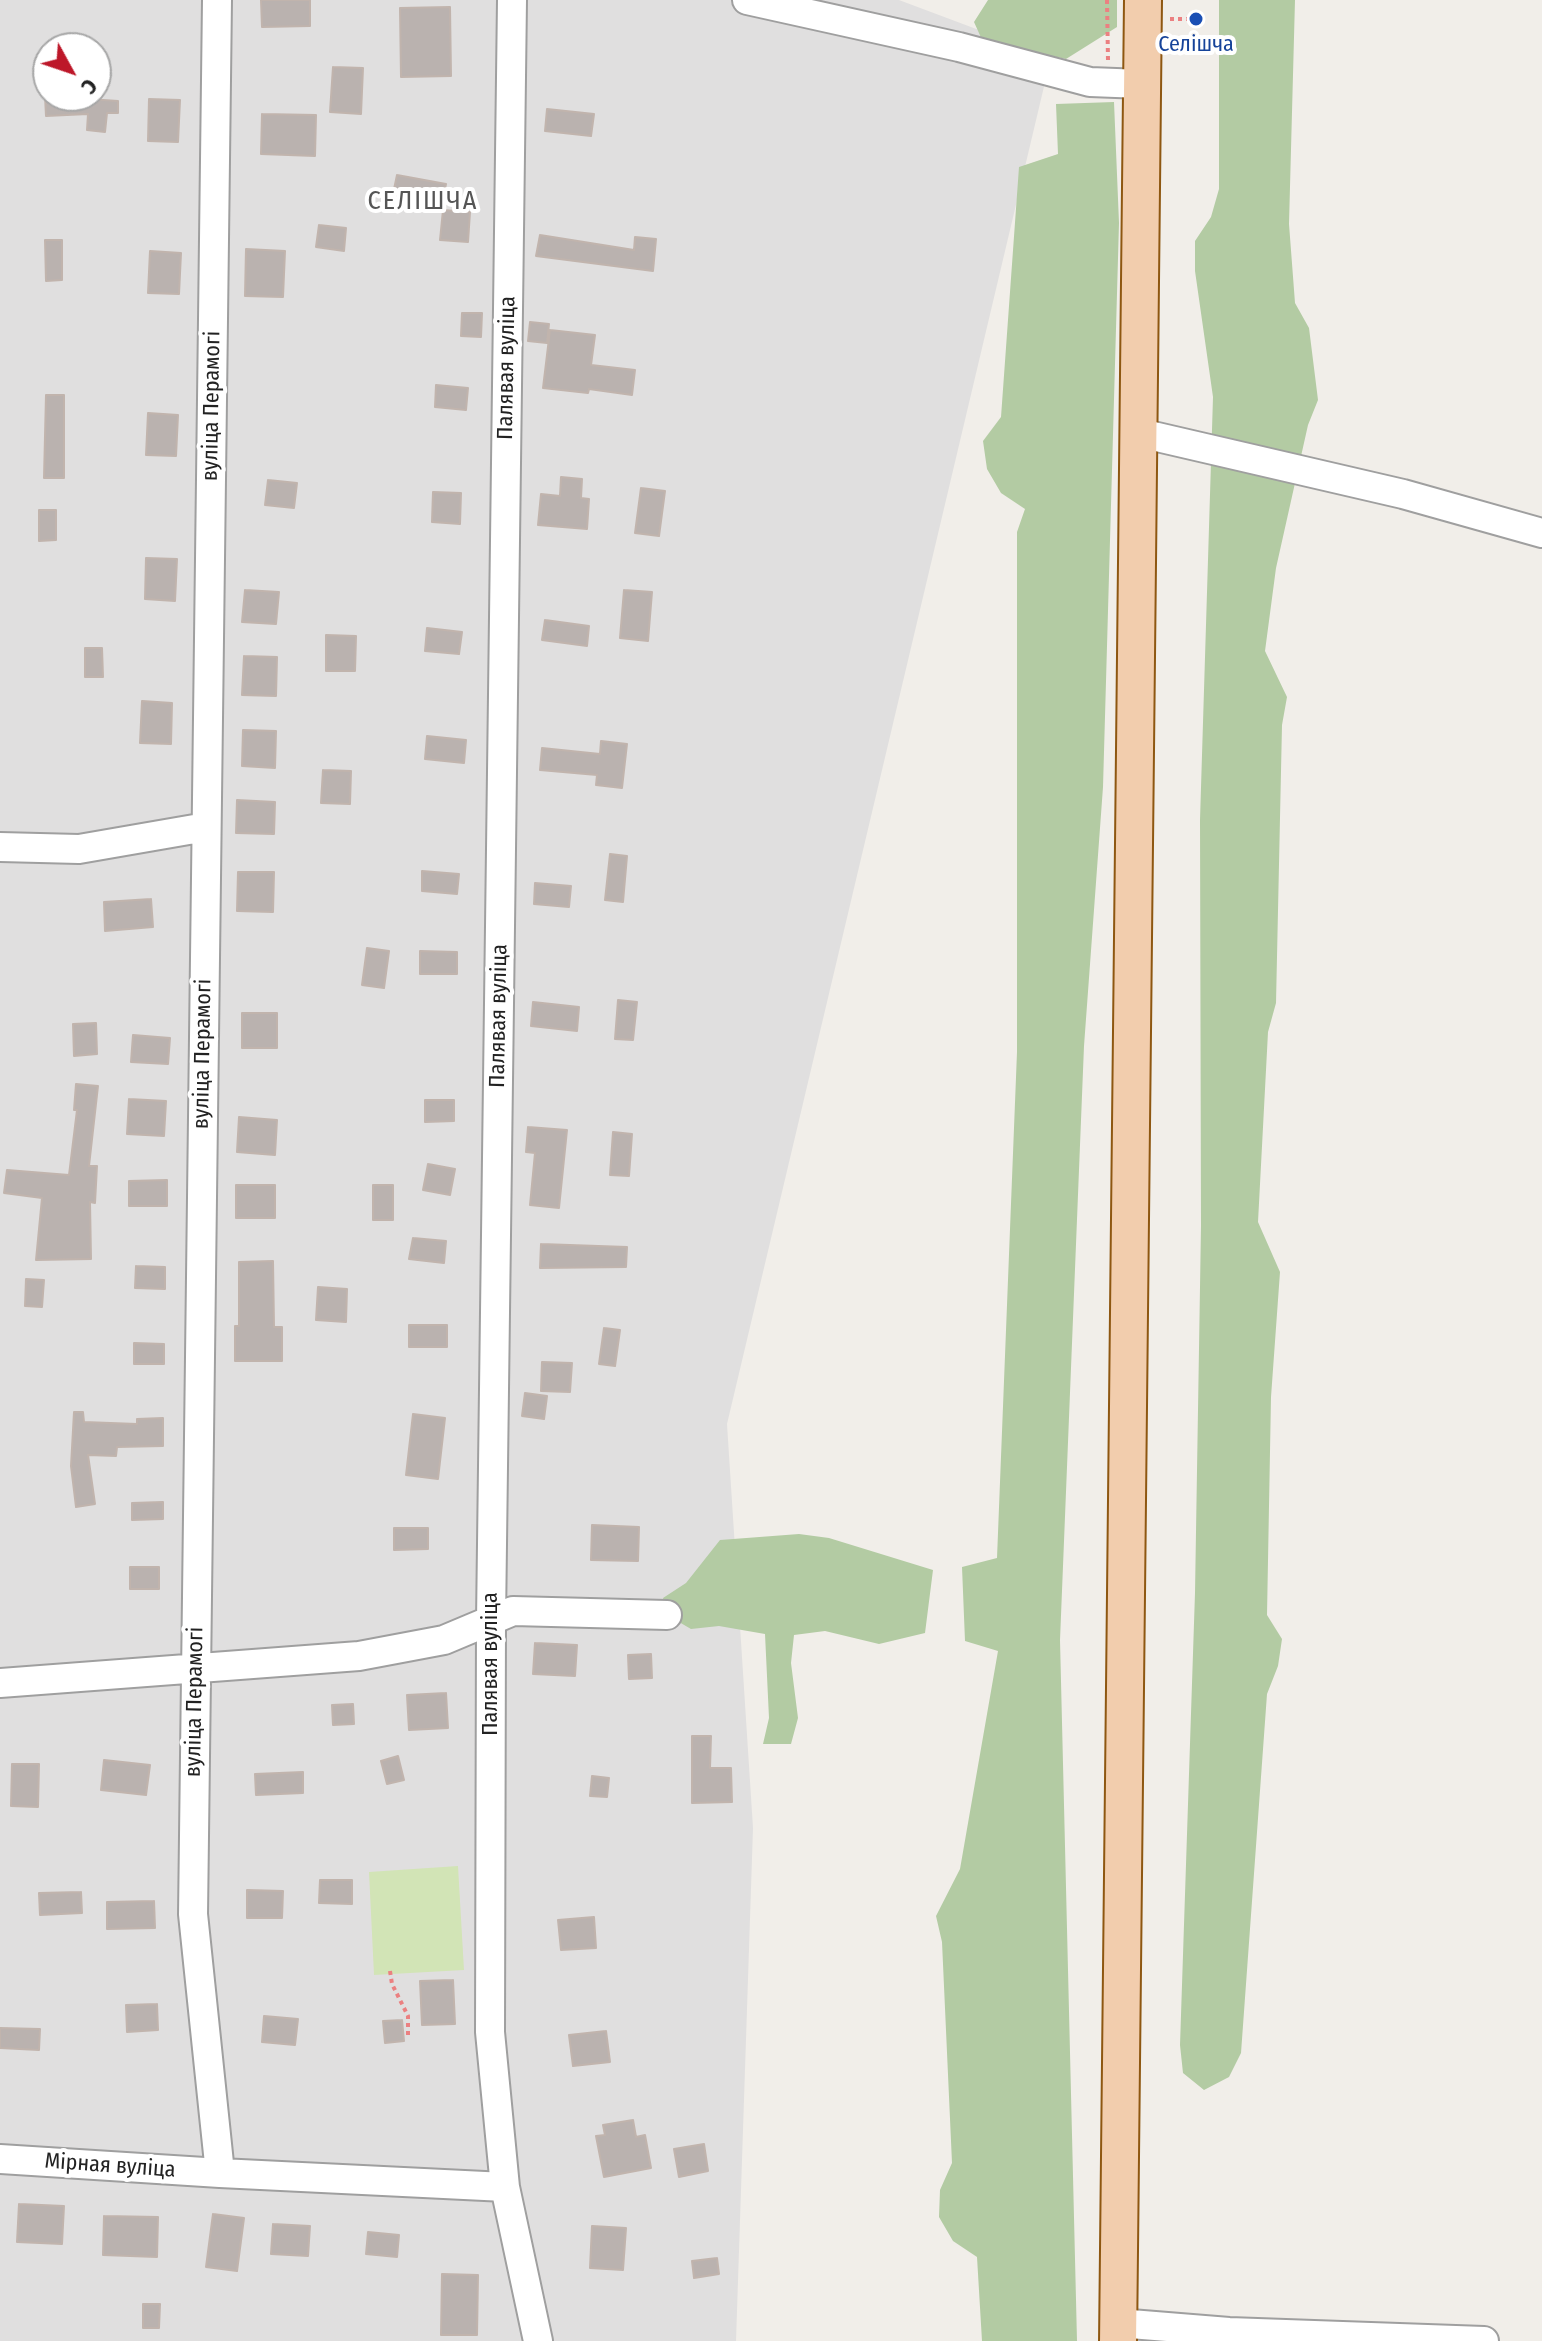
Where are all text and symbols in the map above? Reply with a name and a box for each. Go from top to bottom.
marker: Селішча [1187,10,1205,28]
north arrow [32,32,112,112]
place label: Селішча [1158,32,1234,58]
text: С [75,73,103,100]
district label: СЕЛІШЧА [368,186,478,218]
street label: Палявая вуліца [493,296,521,440]
street label: вуліца Перамогі [197,331,227,481]
street label: Палявая вуліца [485,944,513,1088]
street label: вуліца Перамогі [188,979,218,1129]
street label: Палявая вуліца [478,1592,504,1736]
street label: вуліца Перамогі [180,1627,210,1777]
street label: Мірная вуліца [44,2148,176,2184]

